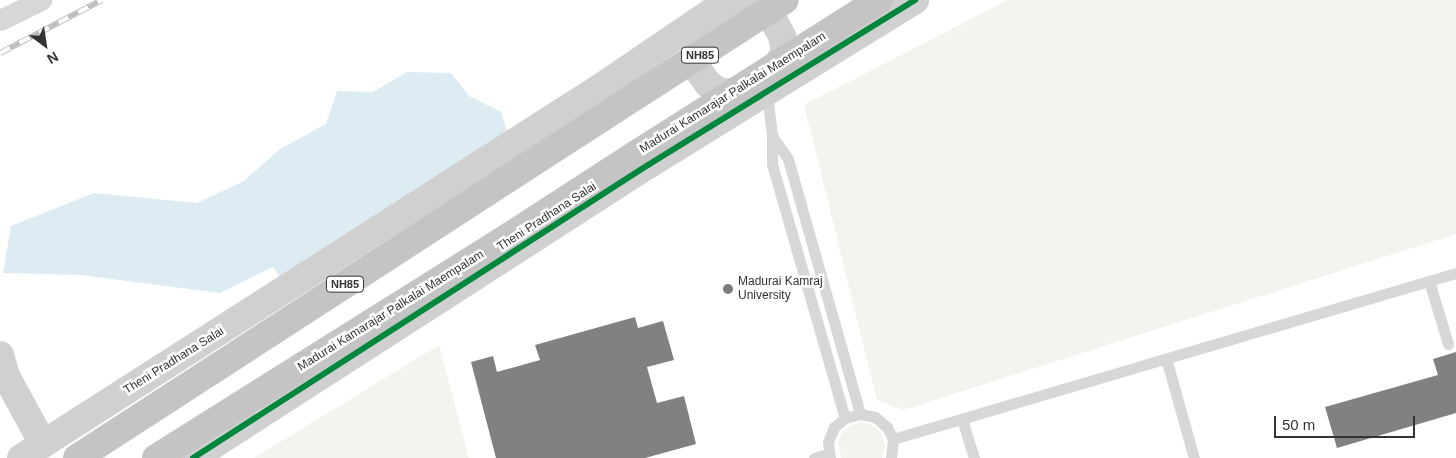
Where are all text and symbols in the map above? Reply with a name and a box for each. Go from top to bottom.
north arrow [20,20,70,70]
street label: Madurai Kamarajar Palkalai Maempalam [637,29,829,157]
road number: NH85 [680,46,720,64]
text: N [44,48,61,67]
street label: Theni Pradhana Salai [495,180,599,254]
street label: Madurai Kamarajar Palkalai Maempalam [295,247,487,375]
place label: Madurai Kamraj University [738,275,823,303]
road number: NH85 [325,276,365,292]
marker: Madurai Kamraj University [722,283,734,295]
street label: Theni Pradhana Salai [121,324,227,398]
scale bar [1276,406,1417,438]
text: 50 m [1282,416,1315,433]

